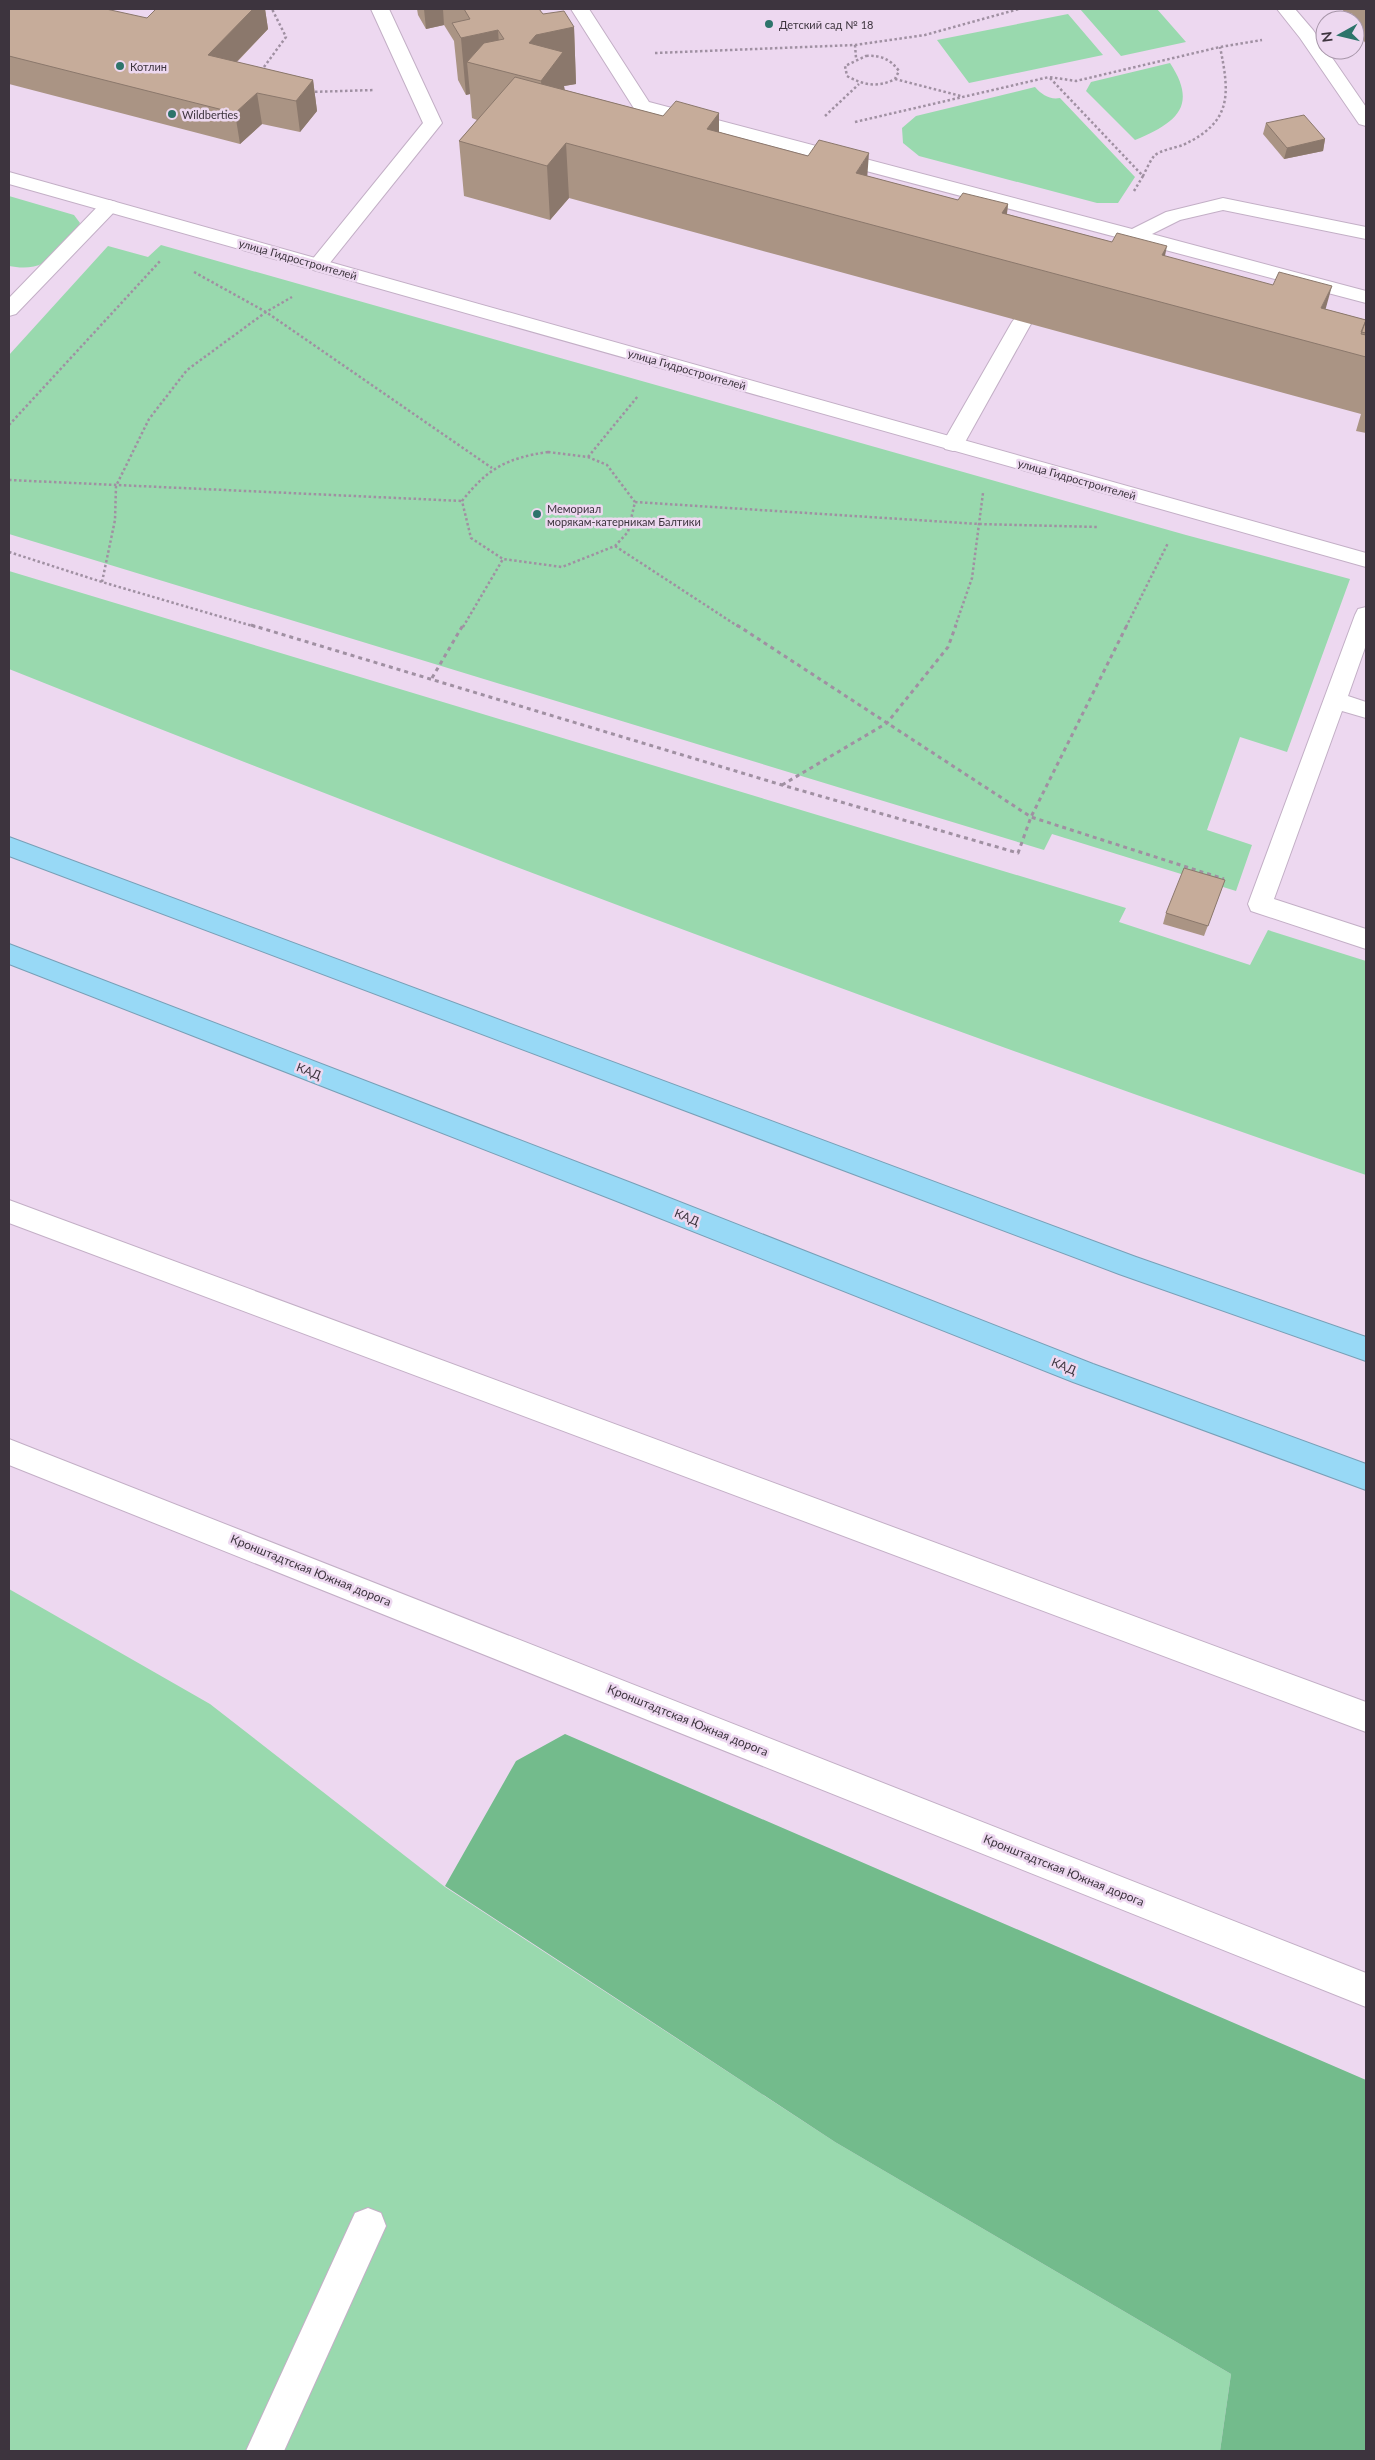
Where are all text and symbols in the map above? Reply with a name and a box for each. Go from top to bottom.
north arrow [1315,10,1365,60]
marker: Детский сад № 18 [763,18,775,30]
place label: Детский сад № 18 [779,18,873,31]
text: N [1317,30,1336,43]
marker: Котлин [114,60,126,72]
place label: Котлин [130,60,167,73]
marker: Wildberties [166,108,178,120]
place label: Wildberties [182,108,238,121]
street label: улица Гидростроителей [237,236,359,282]
street label: улица Гидростроителей [626,346,748,392]
street label: улица Гидростроителей [1016,456,1138,502]
place label: Мемориал морякам-катерникам Балтики [547,502,701,528]
marker: Мемориал морякам-катерникам Балтики [531,508,543,520]
street label: КАД [294,1059,324,1083]
street label: КАД [672,1205,702,1229]
street label: КАД [1049,1354,1079,1378]
street label: Кронштадтская Южная дорога [228,1531,394,1609]
street label: Кронштадтская Южная дорога [605,1681,771,1759]
street label: Кронштадтская Южная дорога [981,1831,1147,1909]

